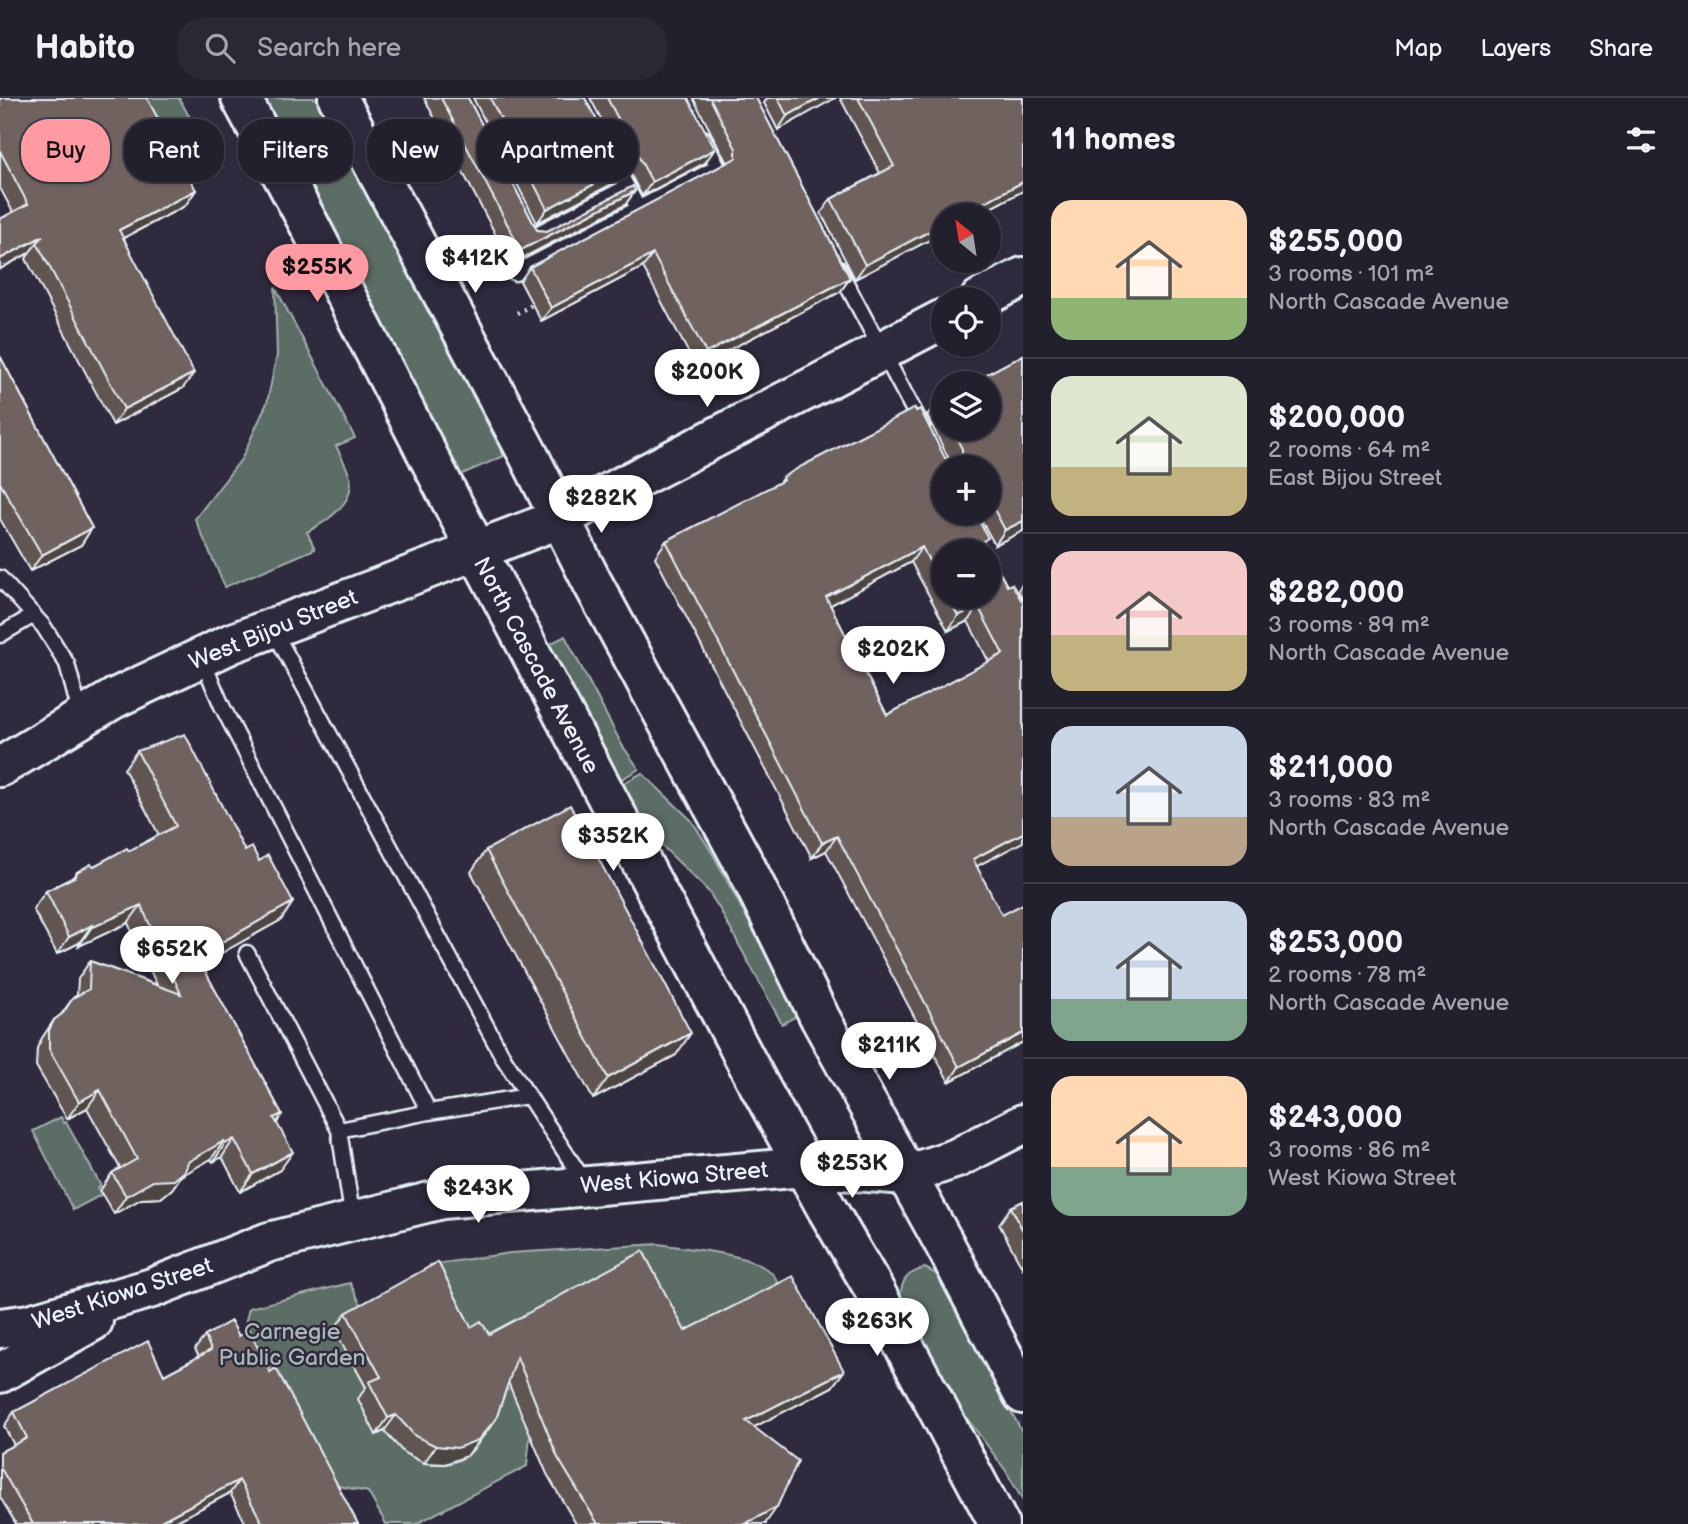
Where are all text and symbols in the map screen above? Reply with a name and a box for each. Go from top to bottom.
search box [177,17,667,80]
text: Habito [35,28,135,68]
icon: search [201,29,239,67]
text: Search here [257,33,401,64]
text: Map [1394,34,1442,63]
text: Layers [1480,34,1551,63]
text: Share [1589,34,1653,63]
chip: Buy [21,119,110,182]
chip: Rent [124,119,224,182]
chip: Filters [238,119,353,182]
chip: New [367,119,463,182]
chip: Apartment [477,119,638,182]
icon: filters [1622,121,1660,159]
text: 11 homes [1051,122,1175,158]
north arrow [931,203,1001,273]
map controls [931,203,1001,609]
text: $255,000 [1268,224,1403,260]
icon: home [1107,228,1191,312]
pin: $412K [426,236,524,295]
pin: $255K [268,244,366,304]
text: $412K [441,244,509,272]
text: $255K [281,253,353,281]
text: 3 rooms · 101 m² [1268,260,1434,288]
button: locate [931,287,1001,357]
text: North Cascade Avenue [1268,288,1509,316]
pin: $200K [658,350,756,409]
text: $200K [671,358,743,386]
button: layers [931,371,1001,441]
text: $200,000 [1268,400,1405,436]
icon: home [1107,404,1191,488]
text: 2 rooms · 64 m² [1268,436,1430,464]
button: + [931,455,1001,525]
text: East Bijou Street [1268,464,1442,492]
pin: $282K [552,476,650,535]
text: $282K [565,484,637,512]
button: − [931,539,1001,609]
street label: North Cascade Avenue [467,552,605,778]
text: $282,000 [1268,575,1404,611]
icon: home [1107,579,1191,663]
street label: West Bijou Street [185,583,362,676]
text: 3 rooms · 89 m² [1268,611,1430,639]
pin: $202K [844,626,942,686]
text: $202K [857,635,929,663]
text: North Cascade Avenue [1268,639,1509,667]
text: $211,000 [1268,750,1393,786]
icon: home [1107,754,1191,838]
text: 3 rooms · 83 m² [1268,786,1430,814]
pin: $352K [564,814,662,873]
text: North Cascade Avenue [1268,814,1509,842]
text: $352K [577,822,649,850]
text: $253,000 [1268,925,1403,961]
pin: $652K [123,926,221,986]
icon: home [1107,929,1191,1013]
text: $652K [136,935,208,963]
text: 2 rooms · 78 m² [1268,961,1426,989]
text: North Cascade Avenue [1268,989,1509,1017]
pin: $211K [840,1023,938,1082]
text: $211K [857,1031,921,1059]
text: $243,000 [1268,1100,1403,1136]
icon: home [1107,1104,1191,1188]
text: 3 rooms · 86 m² [1268,1136,1430,1164]
pin: $253K [803,1140,901,1200]
text: $253K [816,1149,888,1177]
street label: West Kiowa Street [579,1156,769,1200]
text: West Kiowa Street [1268,1164,1456,1192]
pin: $243K [429,1166,527,1225]
text: $243K [443,1174,513,1202]
street label: West Kiowa Street [28,1252,216,1336]
pin: $263K [828,1298,926,1358]
text: $263K [841,1307,913,1335]
park label: Carnegie Public Garden [218,1318,366,1372]

